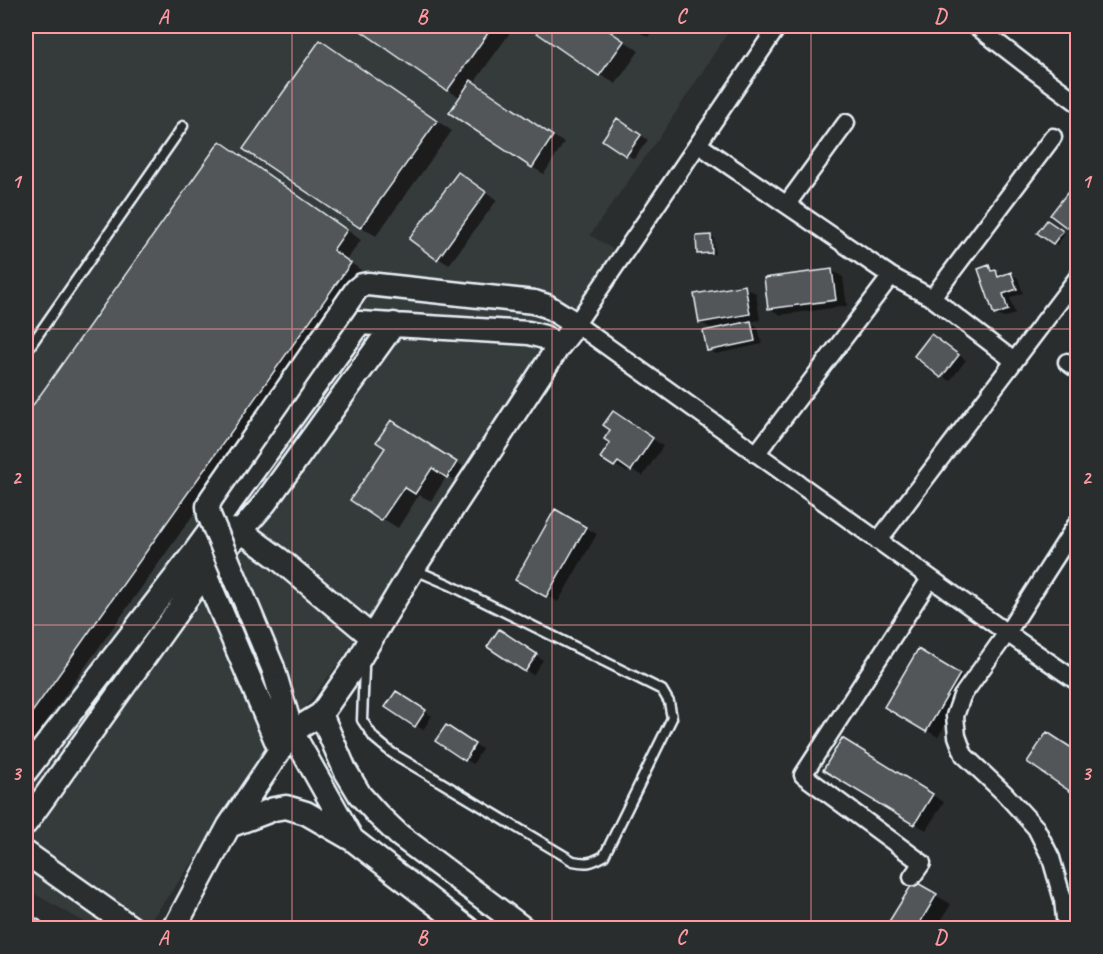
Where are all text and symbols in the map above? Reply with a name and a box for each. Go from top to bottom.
text: A [158,4,170,29]
text: B [417,4,429,29]
text: C [676,4,688,29]
text: D [934,4,948,29]
text: 1 [12,169,23,194]
text: 1 [1082,169,1093,194]
text: 2 [12,465,23,490]
text: 2 [1082,465,1093,490]
text: 3 [12,761,23,786]
text: 3 [1082,761,1093,786]
text: A [158,925,170,950]
text: B [417,925,429,950]
text: C [676,925,688,950]
text: D [934,925,948,950]

